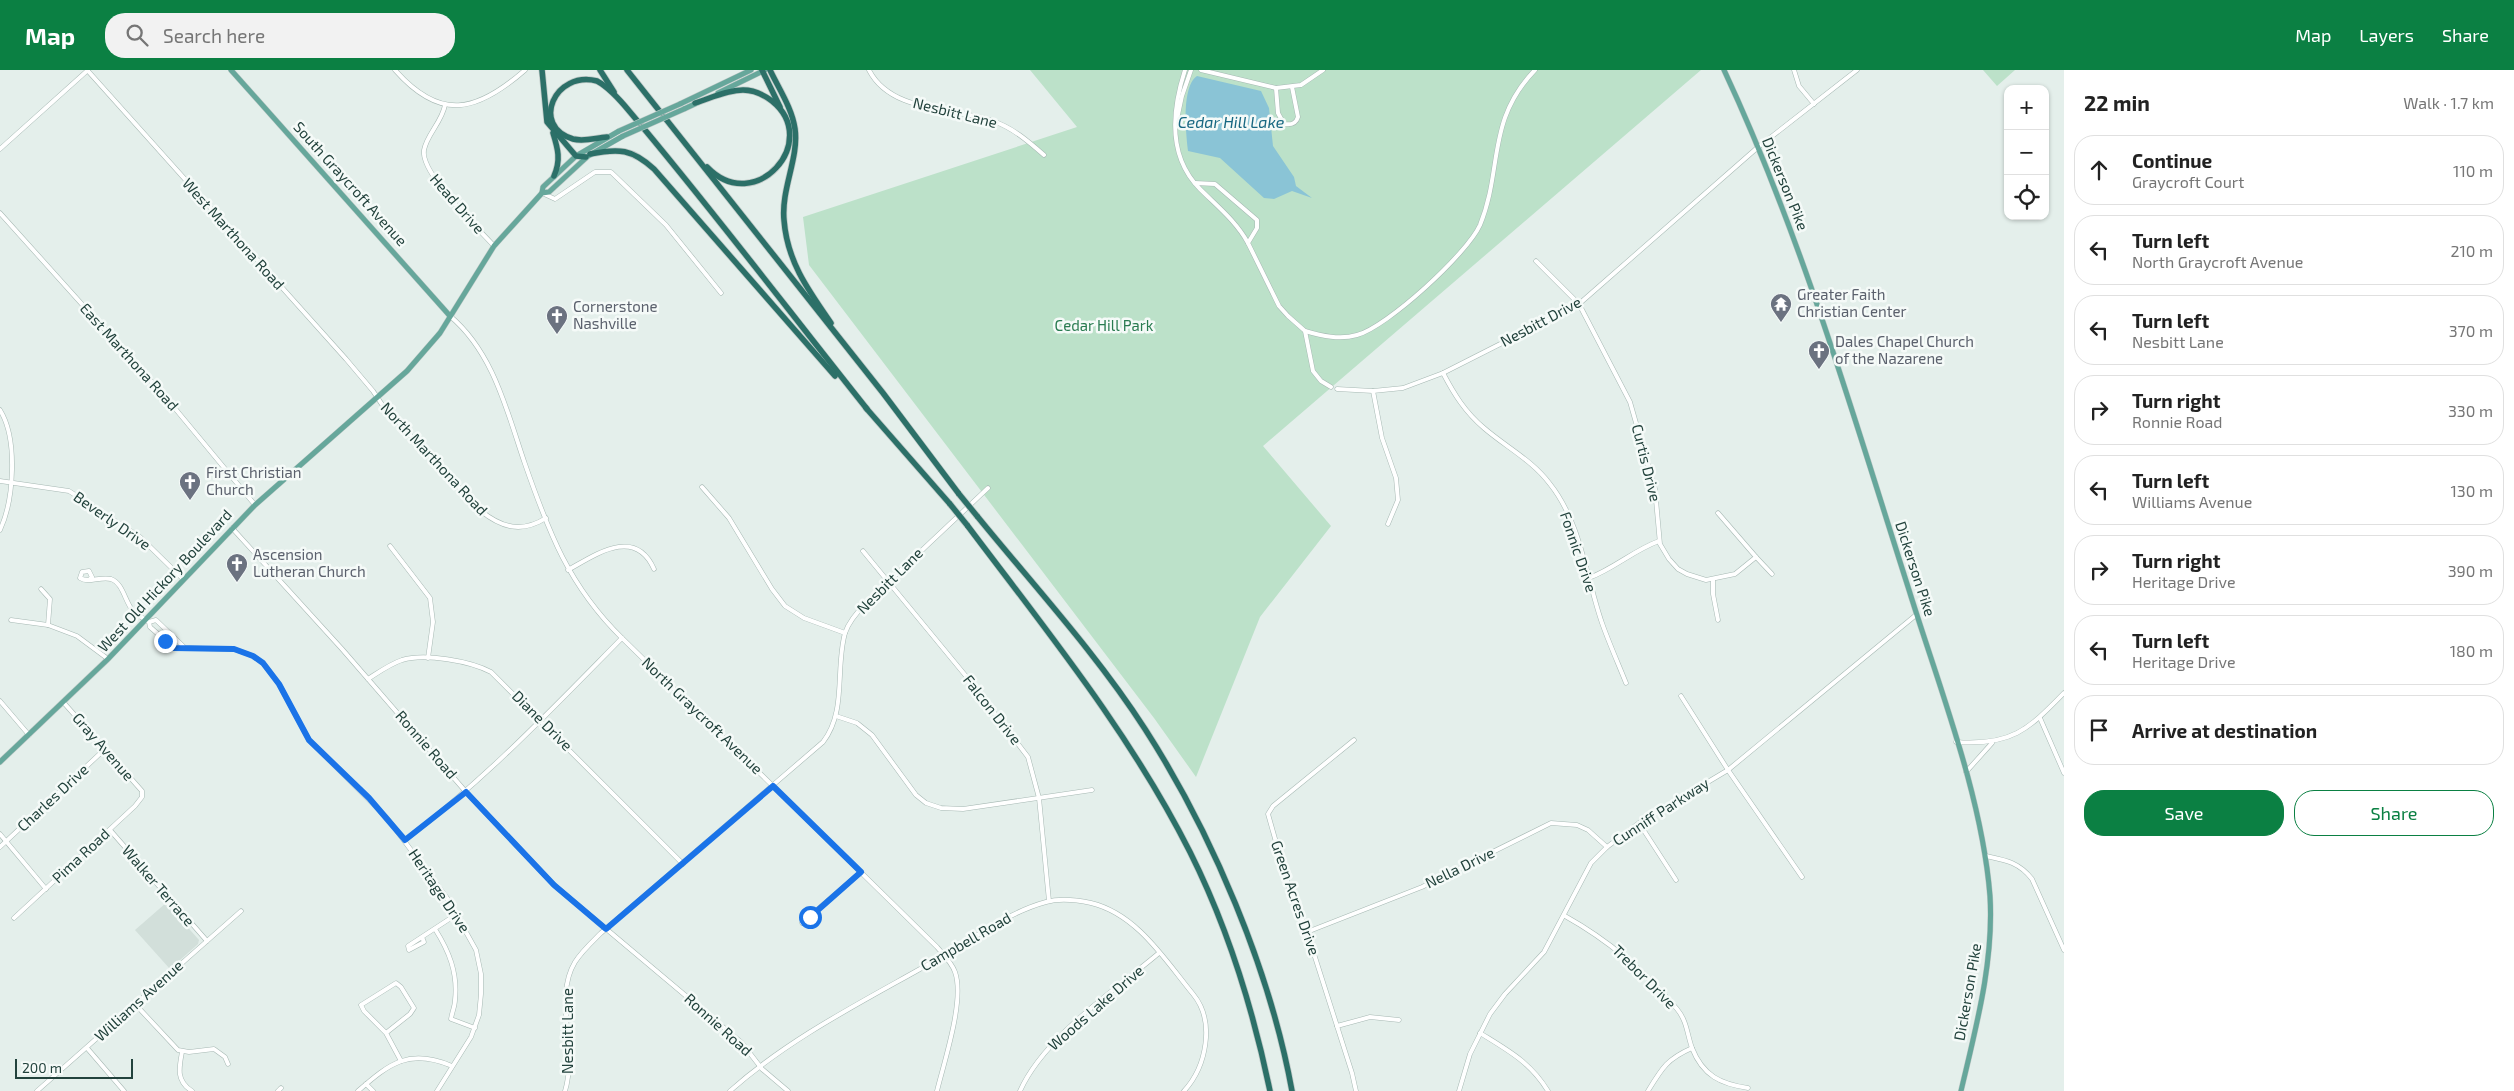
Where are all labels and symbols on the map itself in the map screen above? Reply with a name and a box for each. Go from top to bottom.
street label: Nesbitt Lane [911,93,999,131]
water label: Cedar Hill Lake [1178,112,1285,131]
street label: South Graycroft Avenue [290,117,411,249]
street label: Dickerson Pike [1759,134,1813,233]
street label: Head Drive [427,170,489,237]
street label: West Marthona Road [179,174,289,293]
place label: Greater Faith Christian Center [1797,285,1906,320]
street label: Nesbitt Drive [1497,292,1584,350]
temple icon: Greater Faith Christian Center [1769,292,1793,323]
place label: Cornerstone Nashville [573,297,658,332]
street label: East Marthona Road [77,299,183,414]
church icon: Cornerstone Nashville [545,304,569,335]
park label: Cedar Hill Park [1055,316,1154,334]
place label: Dales Chapel Church of the Nazarene [1835,332,1974,367]
church icon: Dales Chapel Church of the Nazarene [1807,339,1831,370]
street label: North Marthona Road [378,398,492,519]
street label: Curtis Drive [1629,422,1665,503]
place label: First Christian Church [206,463,302,498]
church icon: First Christian Church [178,470,202,501]
street label: Beverly Drive [71,487,155,553]
street label: West Old Hickory Boulevard [93,505,235,655]
street label: Fonnic Drive [1557,509,1601,594]
street label: Dickerson Pike [1892,519,1940,618]
street label: Nesbitt Lane [853,544,926,617]
place label: Ascension Lutheran Church [253,545,366,580]
church icon: Ascension Lutheran Church [225,552,249,583]
route end [154,630,177,653]
street label: North Graycroft Avenue [639,653,767,778]
street label: Falcon Drive [960,671,1026,748]
street label: Diane Drive [509,686,577,754]
street label: Ronnie Road [392,706,461,782]
street label: Gray Avenue [69,709,138,784]
street label: Charles Drive [13,760,92,835]
street label: Cunniff Parkway [1609,773,1712,849]
street label: Pima Road [48,824,113,886]
street label: Green Acres Drive [1268,838,1324,957]
street label: Walker Terrace [119,841,199,930]
street label: Nella Drive [1422,843,1497,892]
street label: Heritage Drive [405,845,474,936]
route start [799,906,822,929]
street label: Campbell Road [917,908,1014,974]
street label: Trebor Drive [1609,941,1680,1012]
street label: Dickerson Pike [1950,942,1984,1042]
street label: Williams Avenue [90,956,186,1045]
street label: Woods Lake Drive [1044,961,1147,1054]
street label: Nesbitt Lane [558,988,576,1074]
street label: Ronnie Road [681,989,756,1059]
scale bar [15,1056,132,1079]

